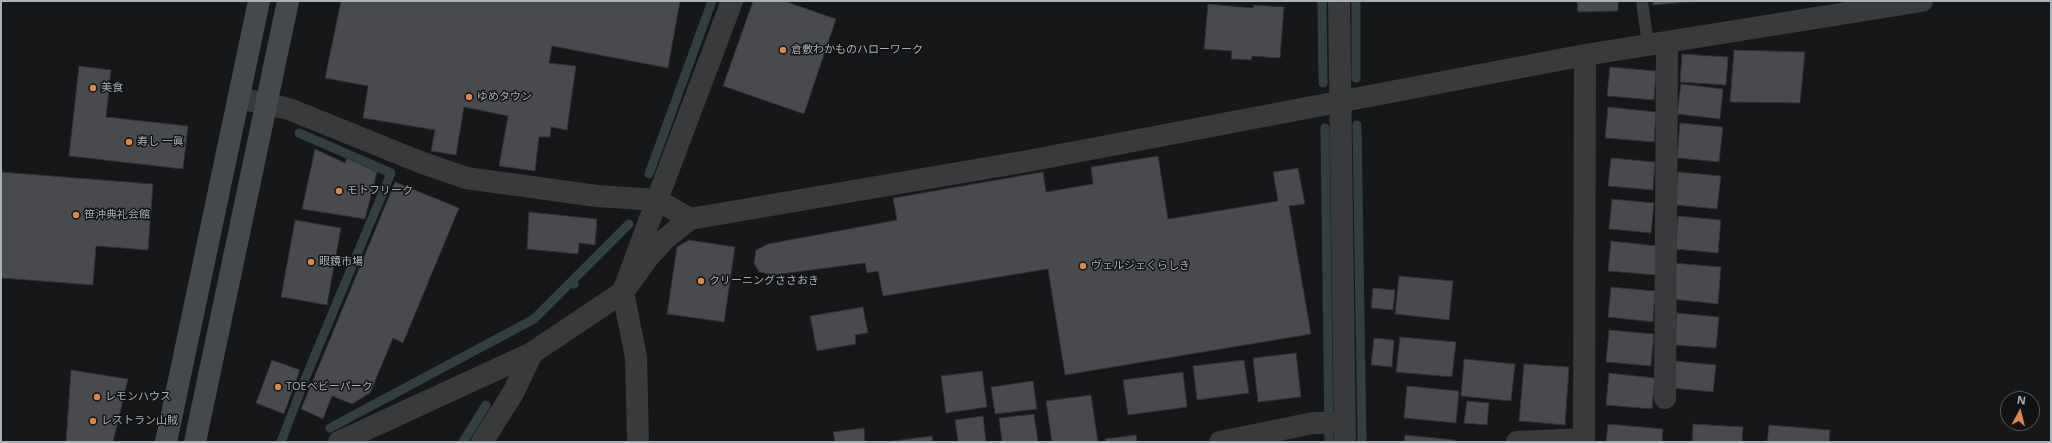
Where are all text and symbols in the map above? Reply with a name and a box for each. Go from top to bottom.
place label: 倉敷わかものハローワーク [791,43,923,57]
marker: 倉敷わかものハローワーク [778,45,788,55]
place label: 美食 [101,81,123,95]
marker: 美食 [88,83,98,93]
place label: ゆめタウン [477,90,532,104]
marker: ゆめタウン [464,92,474,102]
place label: 寿し 一眞 [137,135,184,149]
marker: 寿し 一眞 [124,137,134,147]
place label: モトフリーク [347,184,413,198]
marker: モトフリーク [334,186,344,196]
place label: 笹沖典礼会館 [84,208,150,222]
marker: 笹沖典礼会館 [71,210,81,220]
place label: 眼鏡市場 [319,255,363,269]
marker: 眼鏡市場 [306,257,316,267]
place label: ヴェルジェくらしき [1091,259,1190,273]
marker: ヴェルジェくらしき [1078,261,1088,271]
place label: クリーニングささおき [709,274,819,288]
marker: クリーニングささおき [696,276,706,286]
place label: TOEベビーパーク [286,380,373,394]
marker: TOEベビーパーク [273,382,283,392]
place label: レモンハウス [105,390,171,404]
north arrow [2000,391,2040,431]
marker: レモンハウス [92,392,102,402]
text: N [2016,392,2027,408]
place label: レストラン山賊 [101,414,178,428]
marker: レストラン山賊 [88,416,98,426]

